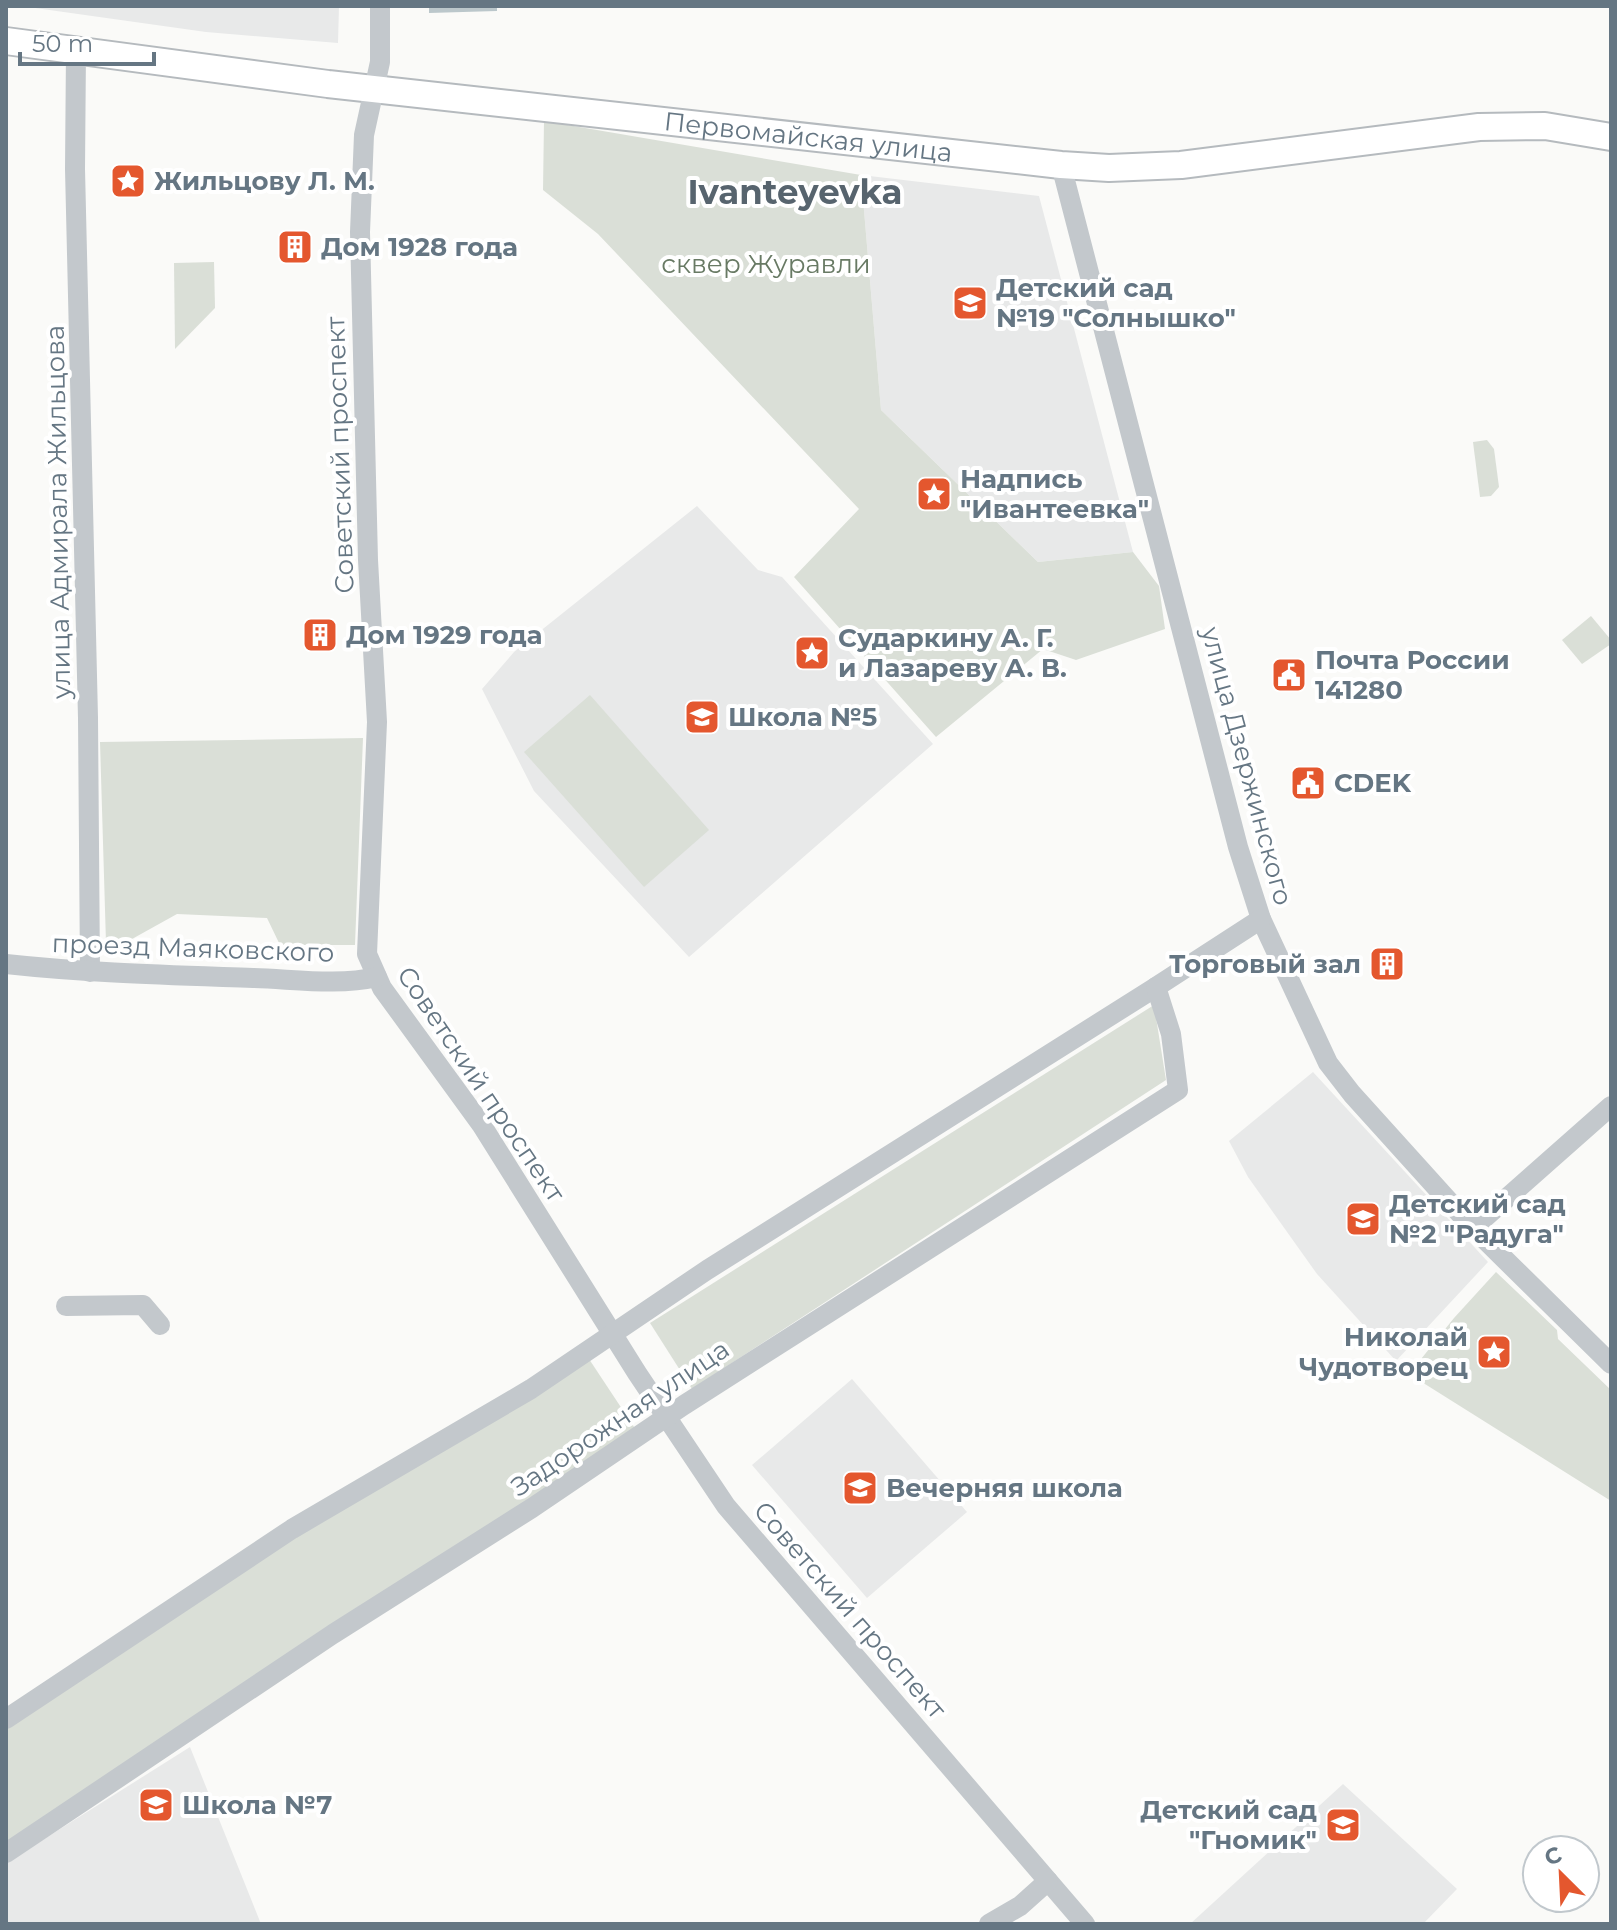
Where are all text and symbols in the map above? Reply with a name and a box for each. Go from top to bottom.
scale bar [20,16,154,66]
text: 50 m [32,29,93,58]
street label: Первомайская улица [662,105,954,169]
place icon: Жильцову Л. М. [109,162,147,200]
place label: Жильцову Л. М. [154,165,375,197]
district label: Ivanteyevka [687,171,903,213]
building icon: Дом 1928 года [276,228,314,266]
place label: Дом 1928 года [321,231,518,263]
park label: сквер Журавли [661,248,871,280]
place label: Детский сад №19 "Солнышко" [996,272,1236,334]
school or university icon: Детский сад №19 "Солнышко" [951,284,989,322]
street label: Советский проспект [319,315,361,594]
street label: улица Адмирала Жильцова [39,325,77,700]
place label: Надпись "Ивантеевка" [960,463,1149,525]
place icon: Надпись "Ивантеевка" [915,475,953,513]
building icon: Дом 1929 года [301,616,339,654]
place label: Дом 1929 года [346,619,542,651]
place label: Сударкину А. Г. и Лазареву А. В. [838,622,1067,684]
street label: улица Дзержинского [1194,622,1300,909]
place icon: Сударкину А. Г. и Лазареву А. В. [793,634,831,672]
place label: Почта России 141280 [1315,644,1510,706]
public building icon: Почта России 141280 [1270,656,1308,694]
school or university icon: Школа №5 [683,698,721,736]
place label: Школа №5 [728,701,877,733]
public building icon: CDEK [1289,764,1327,802]
place label: CDEK [1334,767,1412,799]
street label: проезд Маяковского [51,927,335,969]
building icon: Торговый зал [1368,945,1406,983]
place label: Торговый зал [1169,948,1361,980]
street label: Советский проспект [390,960,572,1208]
place label: Детский сад №2 "Радуга" [1389,1188,1566,1250]
school or university icon: Детский сад №2 "Радуга" [1344,1200,1382,1238]
place label: Николай Чудотворец [1299,1321,1468,1383]
street label: Задорожная улица [505,1333,735,1503]
place icon: Николай Чудотворец [1475,1333,1513,1371]
school or university icon: Вечерняя школа [841,1469,879,1507]
place label: Вечерняя школа [886,1472,1123,1504]
street label: Советский проспект [747,1495,953,1726]
school or university icon: Школа №7 [137,1786,175,1824]
place label: Школа №7 [182,1789,332,1821]
place label: Детский сад "Гномик" [1140,1794,1317,1856]
school or university icon: Детский сад "Гномик" [1324,1806,1362,1844]
north arrow [1521,1834,1601,1914]
text: С [1540,1841,1566,1872]

